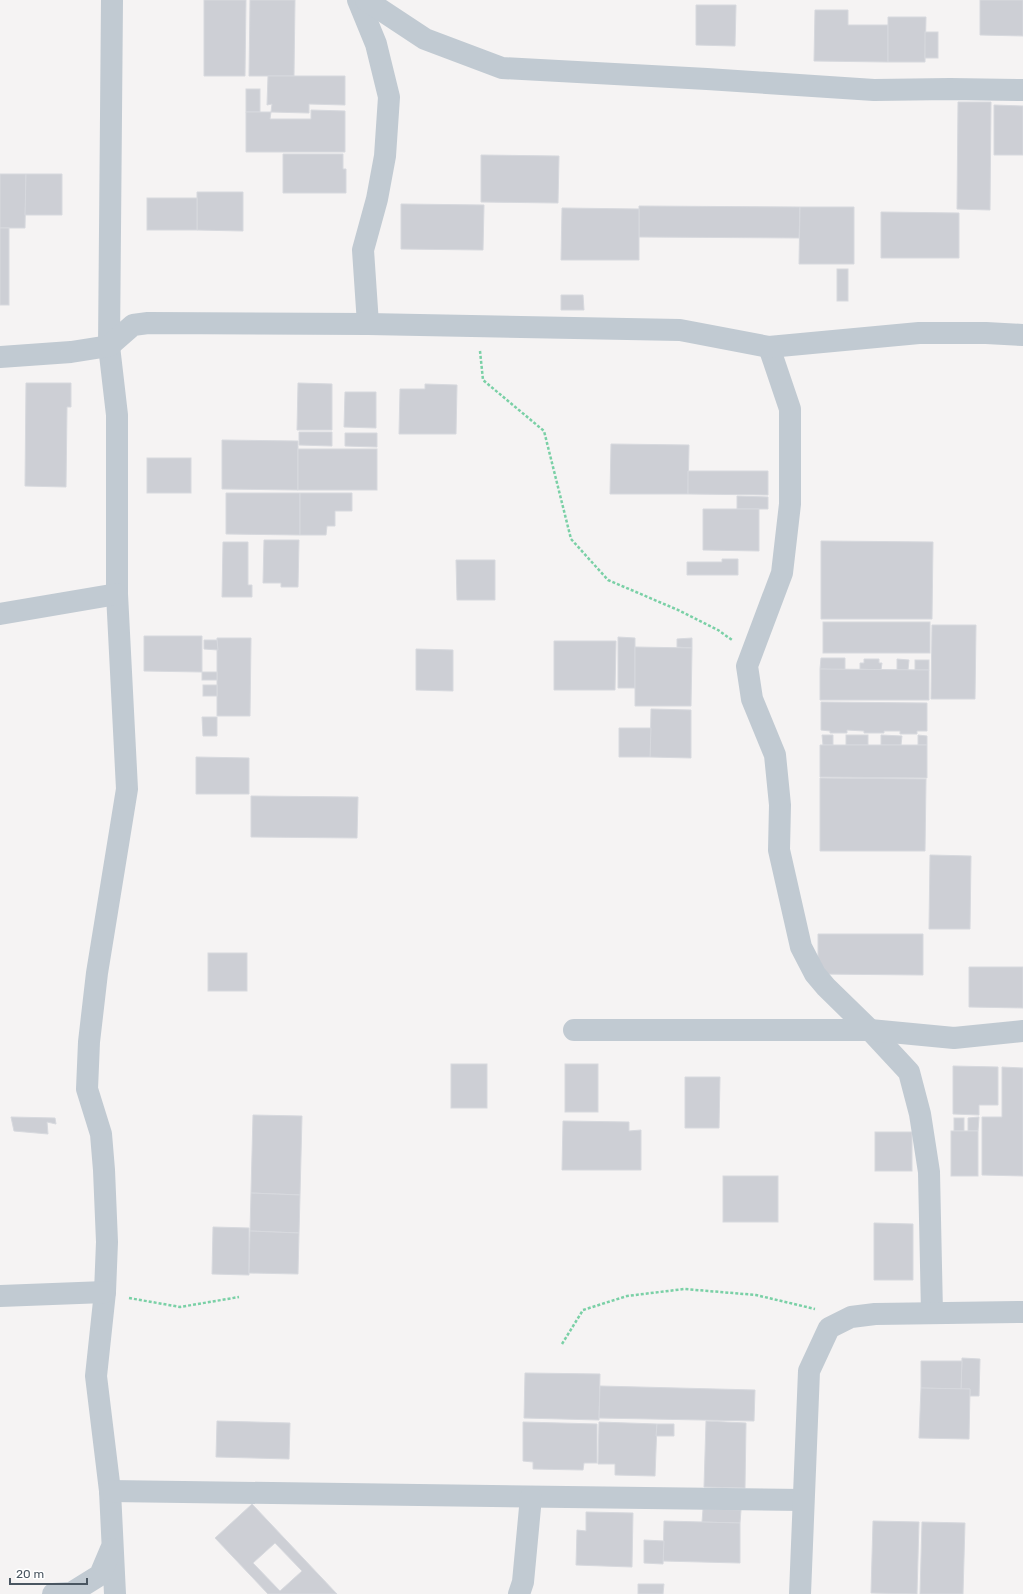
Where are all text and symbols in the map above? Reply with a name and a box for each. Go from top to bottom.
scale bar [10,1560,87,1586]
text: 20 m [16,1567,44,1581]

